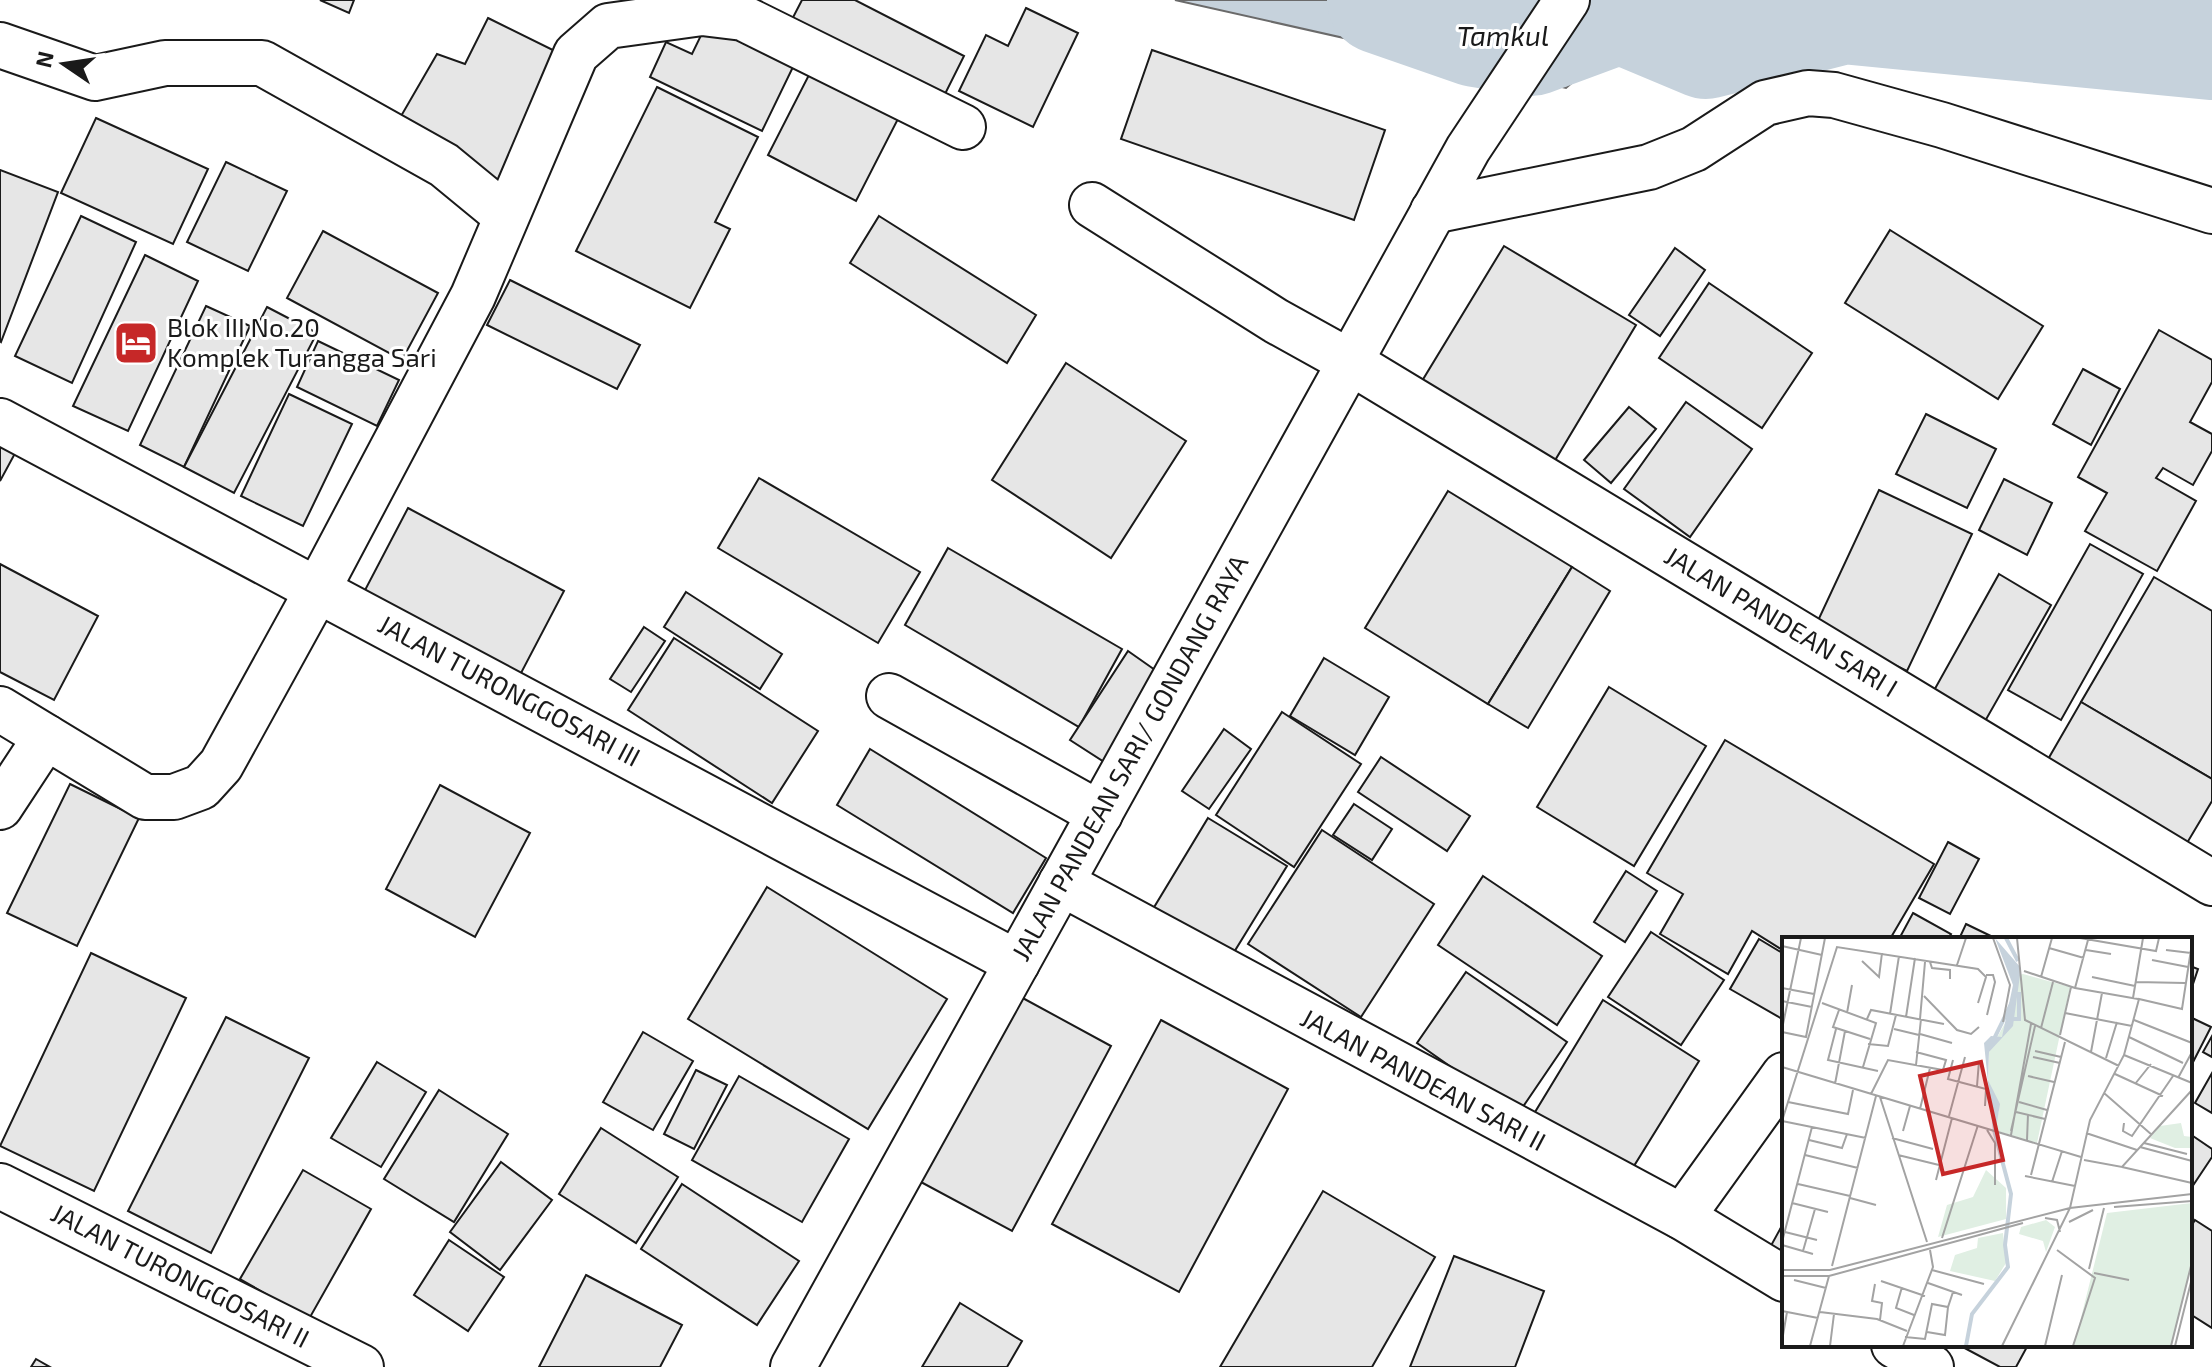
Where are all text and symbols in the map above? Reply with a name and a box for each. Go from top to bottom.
water label: Tamkul [1457,18,1549,52]
north arrow [24,24,104,104]
text: N [29,49,58,70]
place label: Blok III No.20 Komplek Turangga Sari [167,311,437,372]
hotel icon: Blok III No.20 Komplek Turangga Sari [112,319,160,367]
street label: JALAN PANDEAN SARI I [1660,539,1904,702]
street label: JALAN PANDEAN SARI/ GONDANG RAYA [1004,549,1253,965]
street label: JALAN TURONGGOSARI III [373,607,646,772]
inset map [1782,937,2192,1347]
street label: JALAN PANDEAN SARI II [1296,1001,1551,1156]
street label: JALAN TURONGGOSARI II [47,1196,315,1353]

